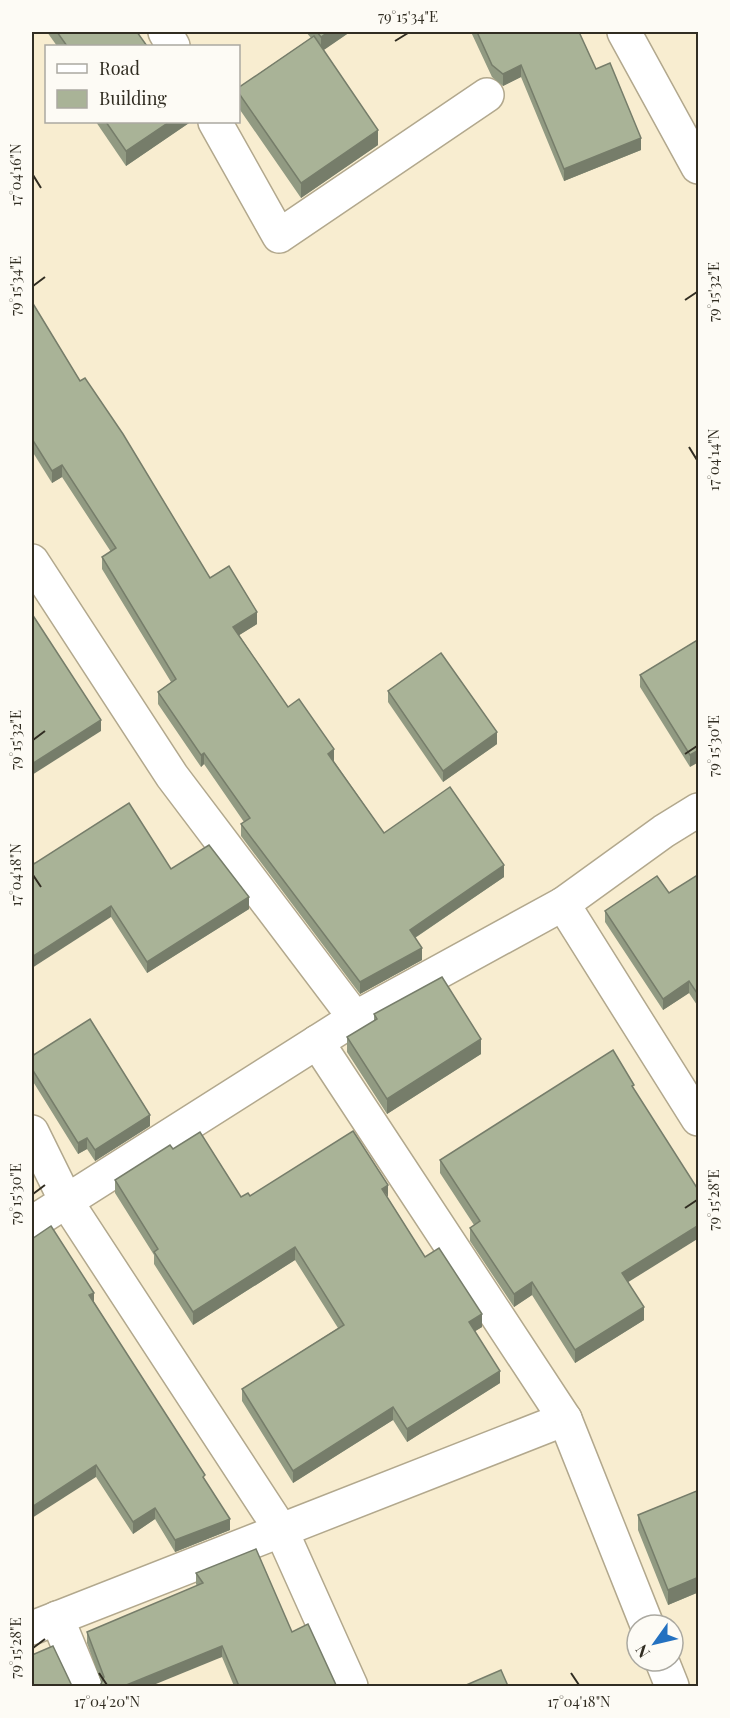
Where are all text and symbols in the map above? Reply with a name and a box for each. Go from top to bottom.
text: 79°15'34"E [378,6,438,26]
legend [45,45,240,123]
text: Road [99,56,140,80]
text: Building [99,86,167,110]
text: 17°04'16"N [5,143,25,207]
text: 79°15'34"E [5,256,25,316]
text: 79°15'32"E [703,262,723,322]
text: 17°04'14"N [703,428,723,491]
text: 79°15'32"E [5,710,25,770]
text: 79°15'30"E [703,715,723,777]
text: 17°04'18"N [5,843,25,907]
text: 79°15'30"E [5,1163,25,1225]
text: 79°15'28"E [703,1169,723,1231]
north arrow [625,1613,685,1673]
text: 79°15'28"E [5,1617,25,1679]
text: N [630,1641,654,1662]
text: 17°04'20"N [74,1691,140,1711]
text: 17°04'18"N [547,1691,611,1711]

